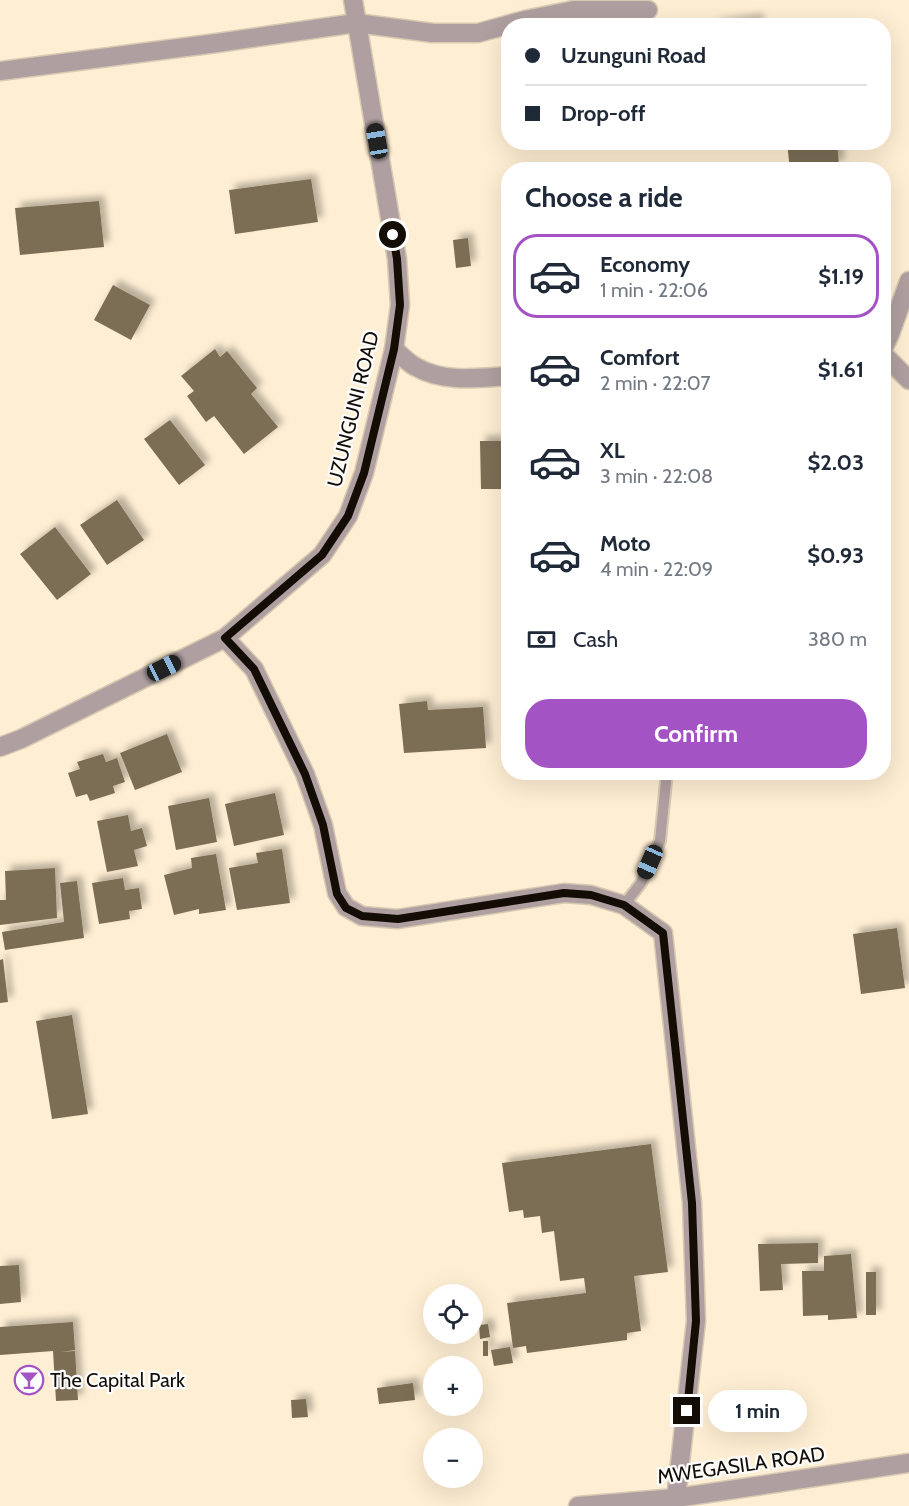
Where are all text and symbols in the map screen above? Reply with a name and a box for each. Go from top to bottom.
text: Uzunguni Road [561,42,706,69]
text: Drop-off [561,100,645,127]
car [365,122,389,160]
text: Choose a ride [525,181,683,214]
route start [379,221,406,248]
icon: car [528,249,582,303]
text: Economy [600,251,690,278]
text: $1.19 [818,263,864,290]
text: 1 min · 22:06 [600,278,708,302]
street label: UZUNGUNI ROAD [322,329,384,489]
icon: car [528,342,582,396]
text: Comfort [600,344,679,371]
text: $1.61 [818,356,864,383]
text: 2 min · 22:07 [600,371,711,395]
icon: car [528,435,582,489]
text: XL [600,437,625,464]
text: $2.03 [808,449,864,476]
text: 3 min · 22:08 [600,464,713,488]
icon: car [528,528,582,582]
text: Moto [600,530,651,557]
text: $0.93 [807,542,864,569]
text: 4 min · 22:09 [600,557,713,581]
icon: cash [525,623,558,656]
text: Cash [573,626,618,653]
text: 380 m [808,627,867,651]
car [144,652,184,684]
button: Confirm [525,699,867,768]
car [634,842,666,882]
map controls [423,1284,483,1488]
button: locate [423,1284,483,1344]
button: + [423,1356,483,1416]
bar icon: The Capital Park [13,1364,45,1396]
place label: The Capital Park [50,1368,185,1392]
callout: 1 min [708,1390,807,1432]
route end [673,1397,700,1424]
text: 1 min [735,1399,780,1423]
button: − [423,1428,483,1488]
street label: MWEGASILA ROAD [656,1441,826,1489]

